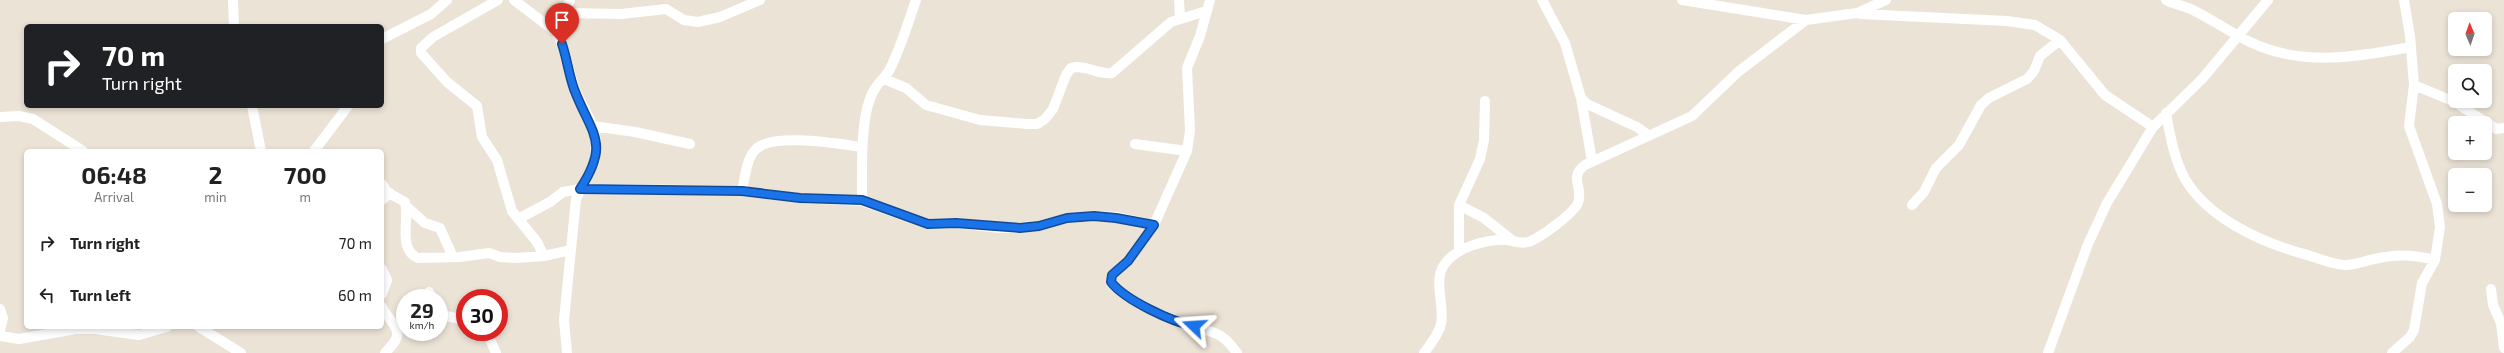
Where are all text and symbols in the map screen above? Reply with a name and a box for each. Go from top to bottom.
pin [545,3,579,44]
icon: arrive [551,9,573,31]
north arrow [2448,12,2492,56]
map controls [2448,12,2492,212]
text: 70 m [102,38,165,72]
icon: right [36,40,88,92]
button: search [2448,64,2492,108]
text: Turn right [102,72,182,94]
button: + [2448,116,2492,160]
text: 06:48 [81,160,147,189]
text: 2 [208,160,222,189]
text: 700 [284,160,327,189]
button: − [2448,168,2492,212]
text: Arrival [94,189,134,205]
text: min [204,189,226,205]
text: m [300,189,311,205]
icon: right [36,232,58,254]
text: Turn right [70,234,140,252]
text: 70 m [339,234,372,252]
icon: left [36,284,58,306]
text: Turn left [70,286,131,304]
text: 60 m [338,286,372,304]
speed limit sign: 30 [456,289,508,341]
text: 29 [410,298,434,322]
position arrow [1173,305,1215,347]
text: km/h [410,319,434,331]

